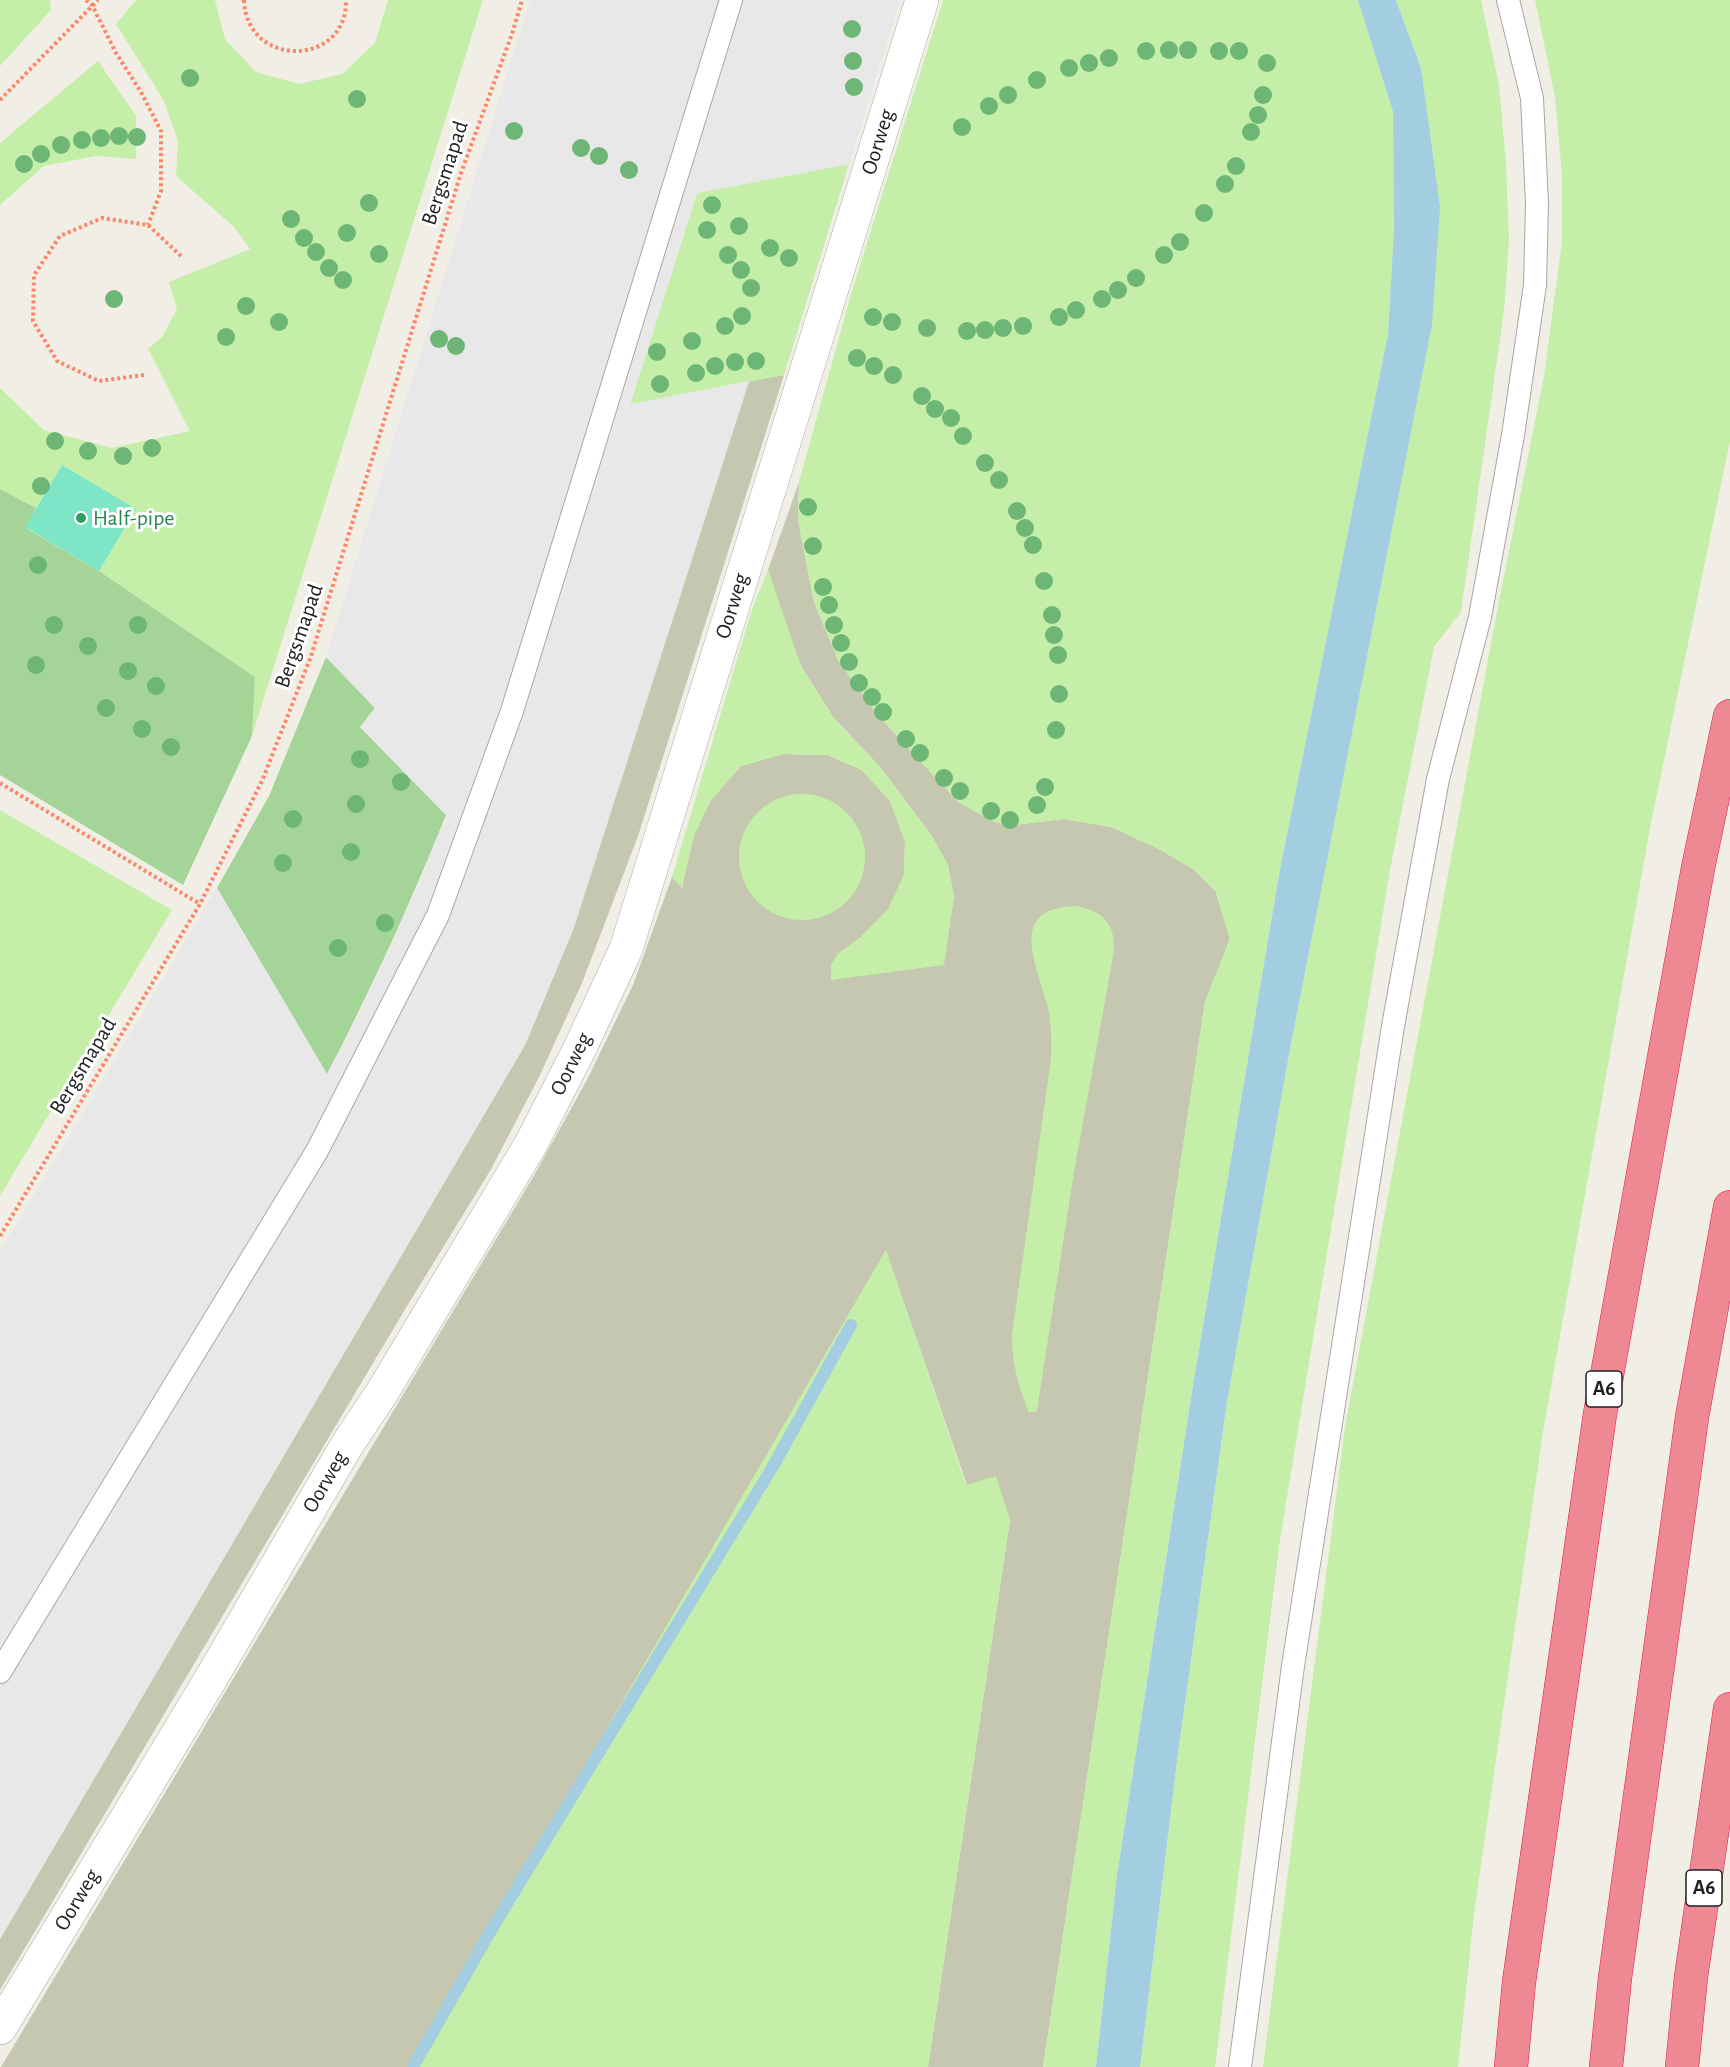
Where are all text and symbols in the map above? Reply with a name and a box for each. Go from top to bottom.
street label: Oorweg [856,106,900,178]
street label: Bergsmapad [416,117,474,229]
place label: Half-pipe [93,505,174,531]
marker: Half-pipe [74,511,88,525]
street label: Oorweg [710,570,754,642]
street label: Bergsmapad [269,581,329,691]
street label: Bergsmapad [44,1013,122,1119]
street label: Oorweg [544,1028,598,1100]
road number: A6 [1586,1371,1622,1407]
street label: Oorweg [297,1446,353,1518]
street label: Oorweg [48,1864,106,1936]
road number: A6 [1686,1870,1722,1906]

